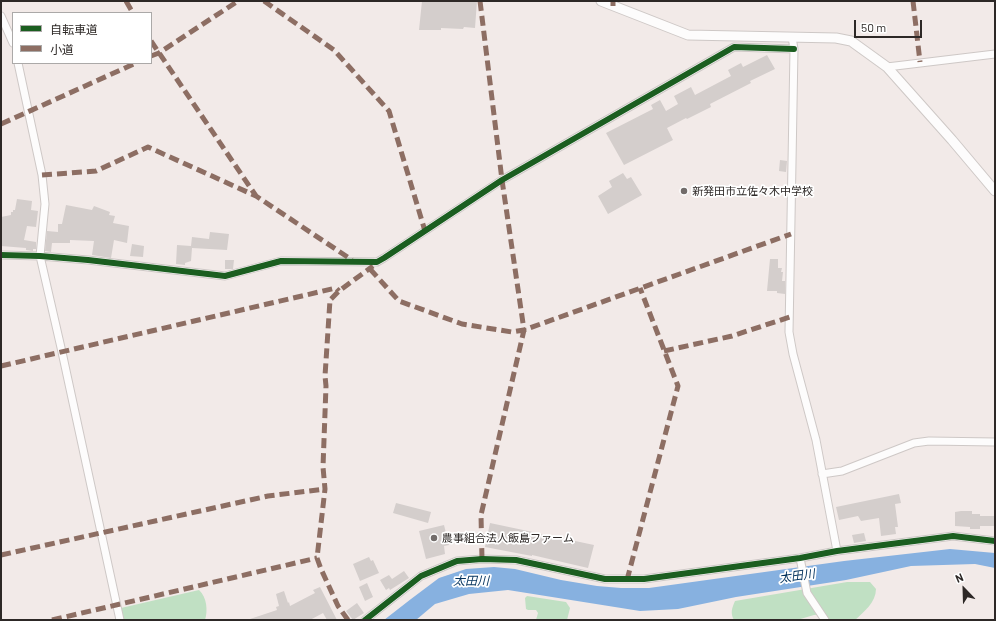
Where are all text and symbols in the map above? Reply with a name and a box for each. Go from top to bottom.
legend [12,12,152,64]
scale bar [856,12,924,38]
text: 50 m [861,20,886,34]
text: 自転車道 [50,22,98,36]
text: 小道 [50,42,74,56]
place label: 新発田市立佐々木中学校 [692,184,813,198]
marker: 新発田市立佐々木中学校 [679,186,689,196]
place label: 農事組合法人飯島ファーム [442,531,574,545]
marker: 農事組合法人飯島ファーム [429,533,439,543]
water label: 太田川 [778,566,816,586]
north arrow [944,569,984,609]
text: N [953,570,965,585]
water label: 太田川 [453,574,489,588]

